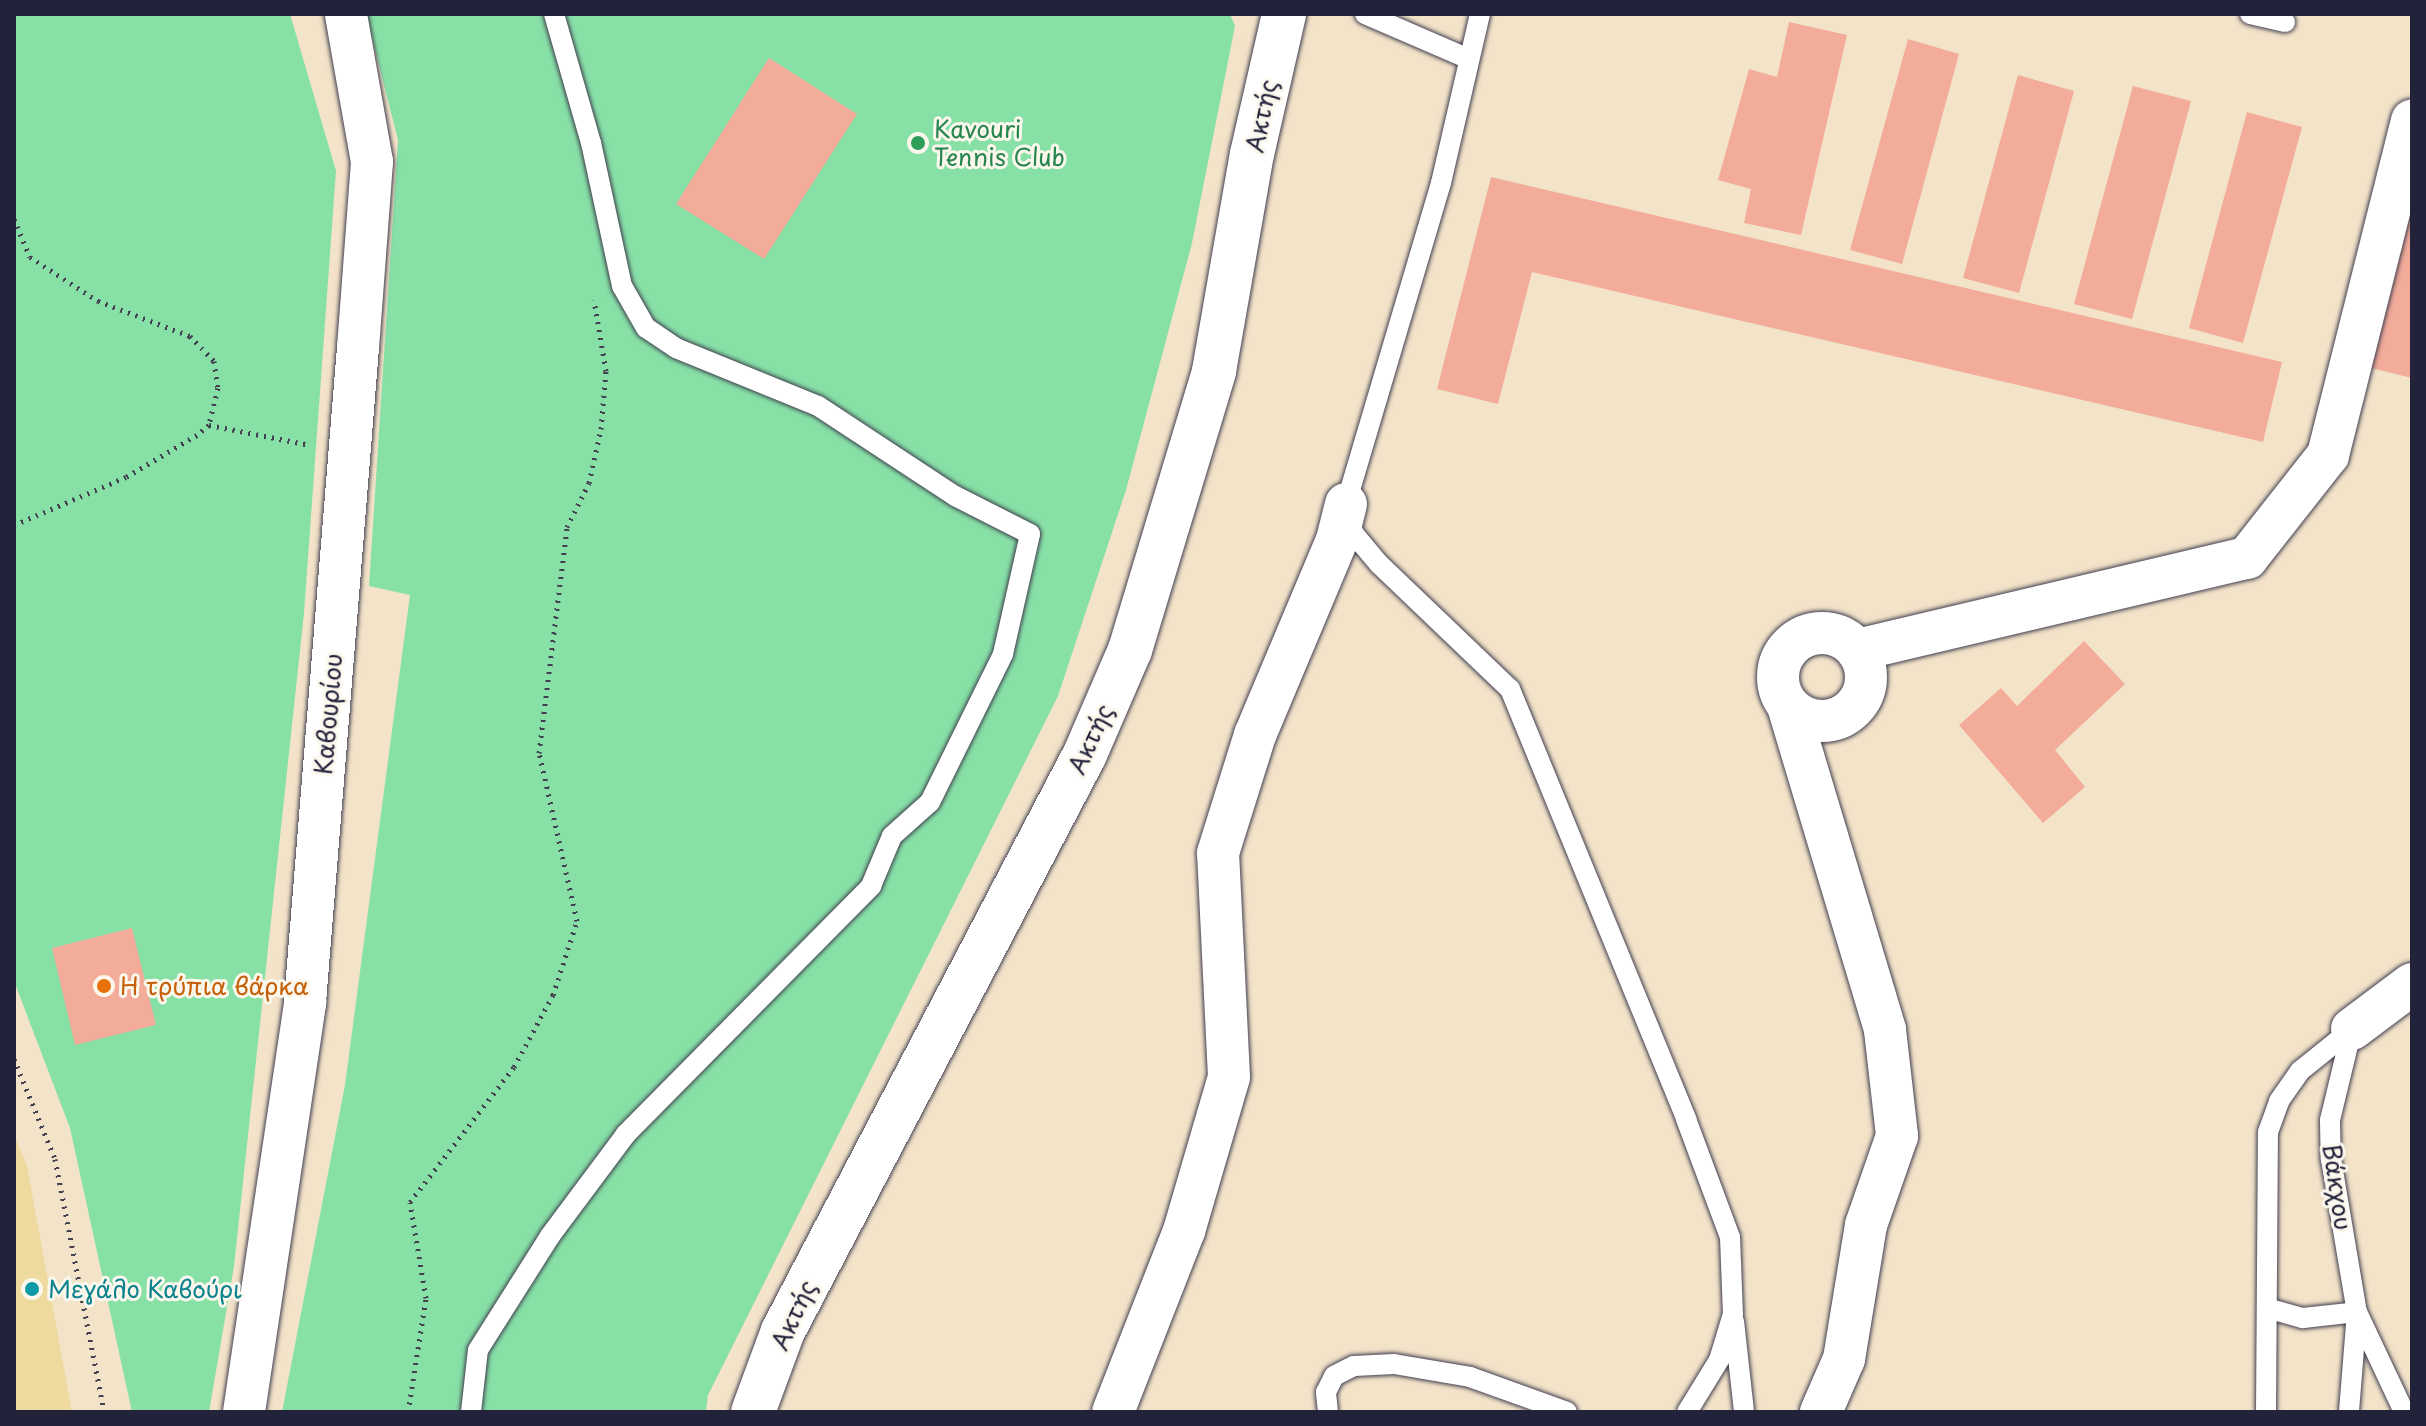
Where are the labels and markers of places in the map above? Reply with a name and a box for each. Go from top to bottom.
place label: Kavouri Tennis Club [934,115,1064,171]
marker: Kavouri Tennis Club [909,134,927,152]
place label: Η τρύπια βάρκα [120,972,310,1000]
marker: Η τρύπια βάρκα [95,977,113,995]
place label: Μεγάλο Καβούρι [48,1275,242,1303]
marker: Μεγάλο Καβούρι [23,1280,41,1298]

